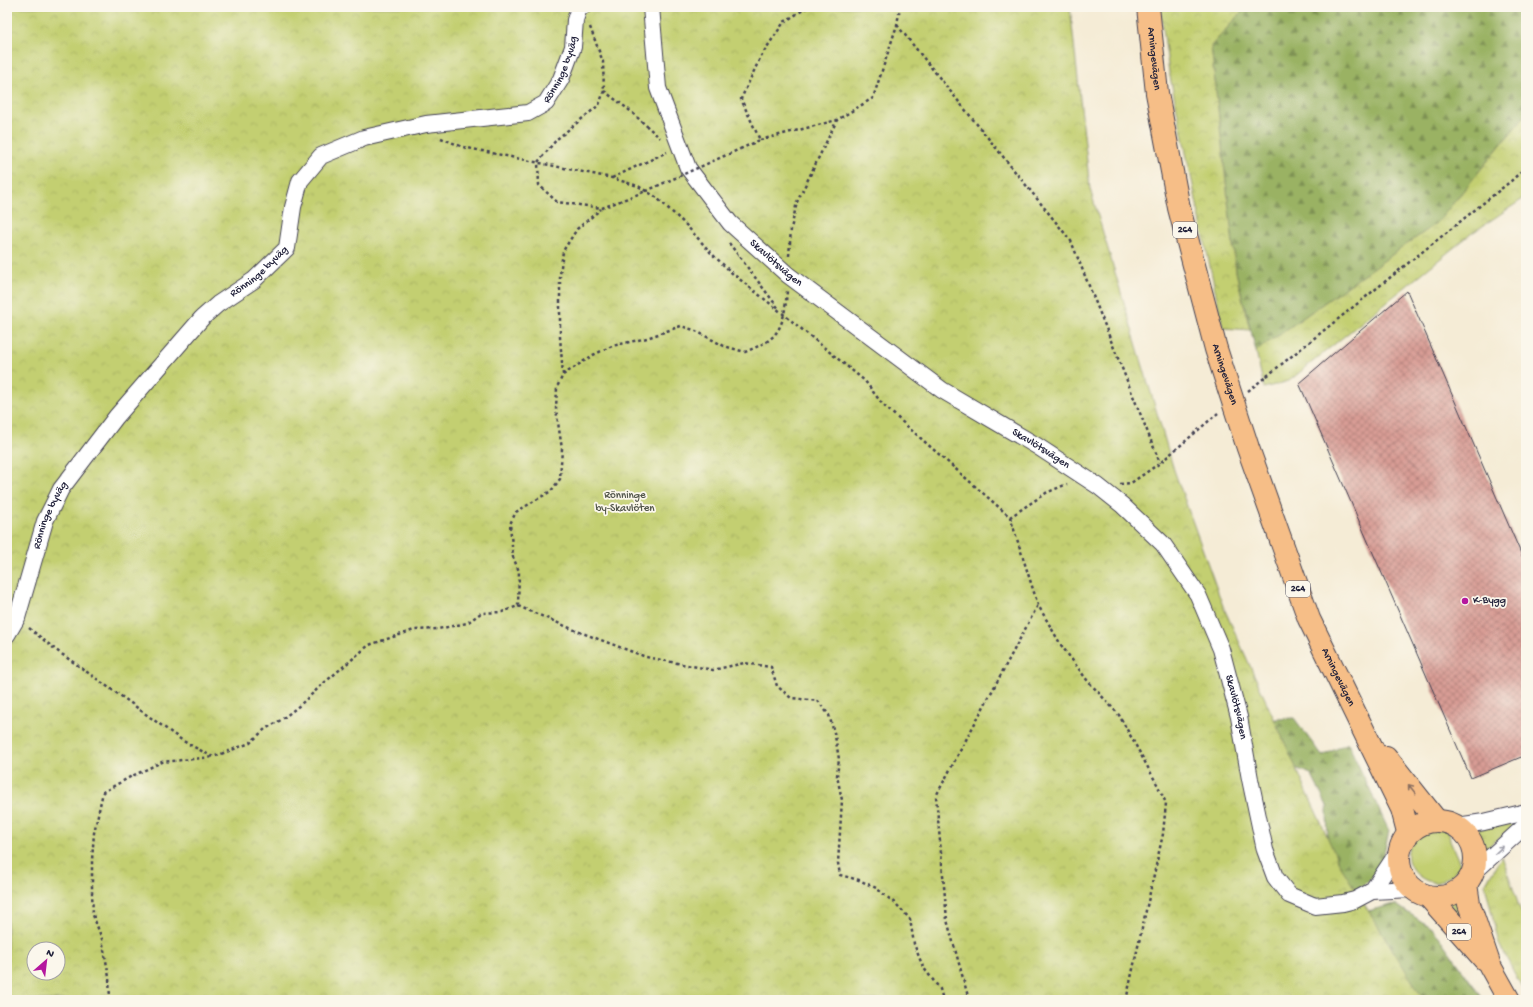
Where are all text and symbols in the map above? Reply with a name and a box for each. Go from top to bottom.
street label: Arningevägen [1144,27,1163,92]
street label: Rönninge byväg [541,36,580,106]
road number: 264 [1173,222,1197,238]
street label: Skavlötsvägen [747,237,805,290]
street label: Rönninge byväg [228,244,291,300]
street label: Arningevägen [1209,343,1240,407]
street label: Skavlötsvägen [1010,426,1072,472]
street label: Rönninge byväg [31,479,71,551]
park label: Rönninge by-Skavlöten [595,490,655,515]
road number: 264 [1286,581,1310,597]
place label: K-Bygg [1473,595,1506,607]
marker: K-Bygg [1460,596,1470,606]
street label: Arningevägen [1318,646,1357,709]
street label: Skavlötsvägen [1222,674,1249,741]
one-way arrow [1408,784,1416,795]
one-way arrow [1494,845,1504,854]
road number: 264 [1447,924,1471,940]
north arrow [26,941,66,981]
text: N [44,947,56,961]

